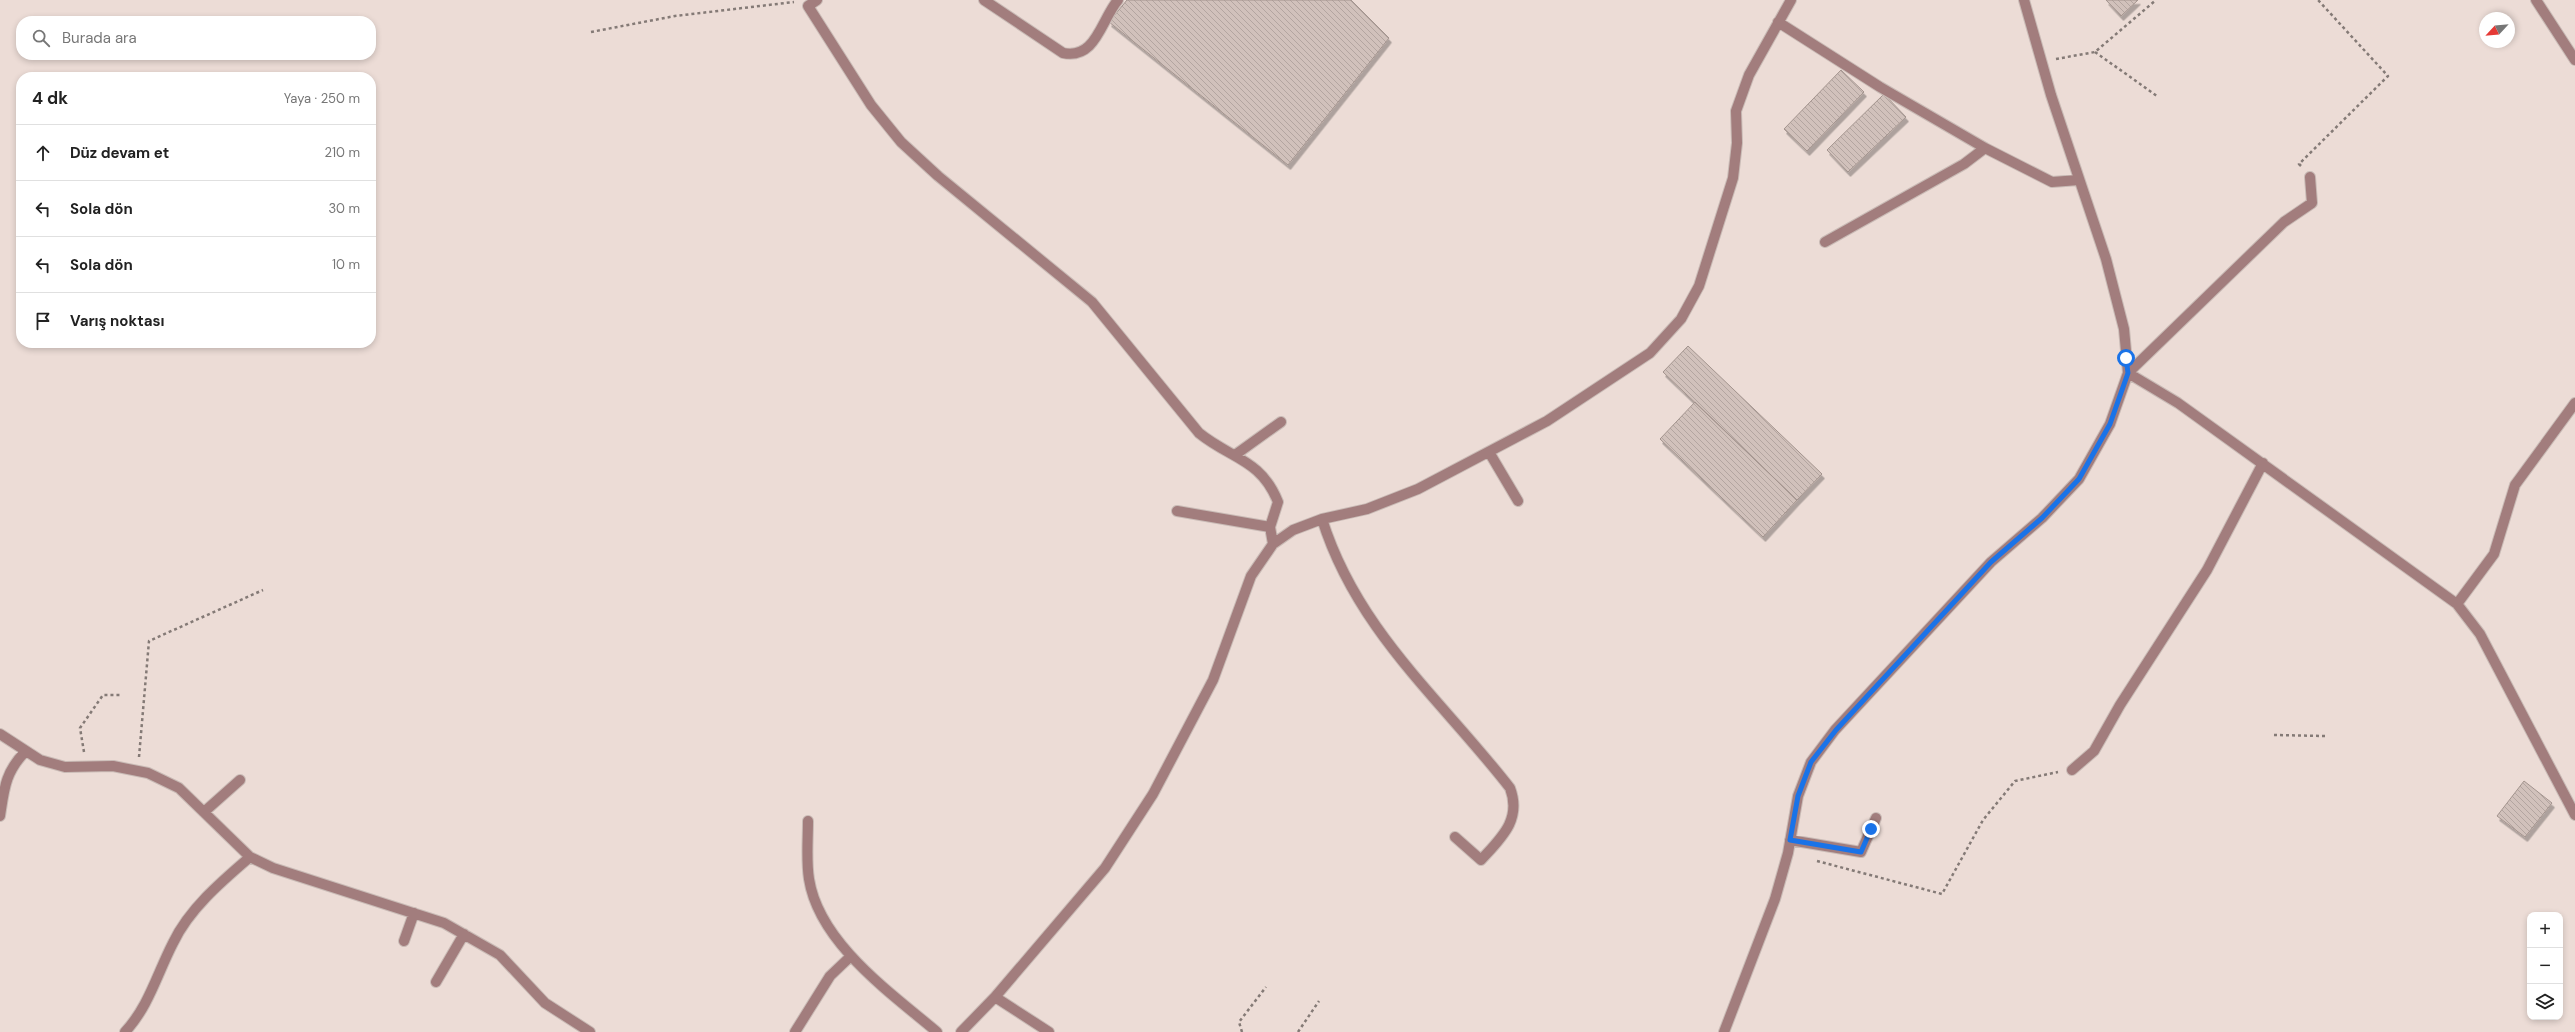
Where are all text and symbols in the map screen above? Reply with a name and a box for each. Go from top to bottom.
north arrow [2479,12,2515,48]
search box [16,16,376,60]
icon: search [30,27,52,49]
text: Burada ara [62,28,137,48]
text: 4 dk [32,87,68,109]
text: Yaya · 250 m [284,90,360,107]
icon: ahead [32,142,54,164]
text: Düz devam et [70,143,169,163]
text: 210 m [325,144,360,161]
icon: left [32,198,54,220]
text: Sola dön [70,199,133,219]
text: 30 m [328,200,360,217]
icon: left [32,254,54,276]
text: Sola dön [70,255,133,275]
text: 10 m [332,256,360,273]
icon: arrive [32,310,54,332]
text: Varış noktası [70,311,164,331]
route start [2117,349,2135,367]
route end [1862,820,1880,838]
map controls [2527,912,2563,1020]
button: + [2527,912,2563,948]
button: − [2527,948,2563,984]
button: layers [2527,984,2563,1020]

